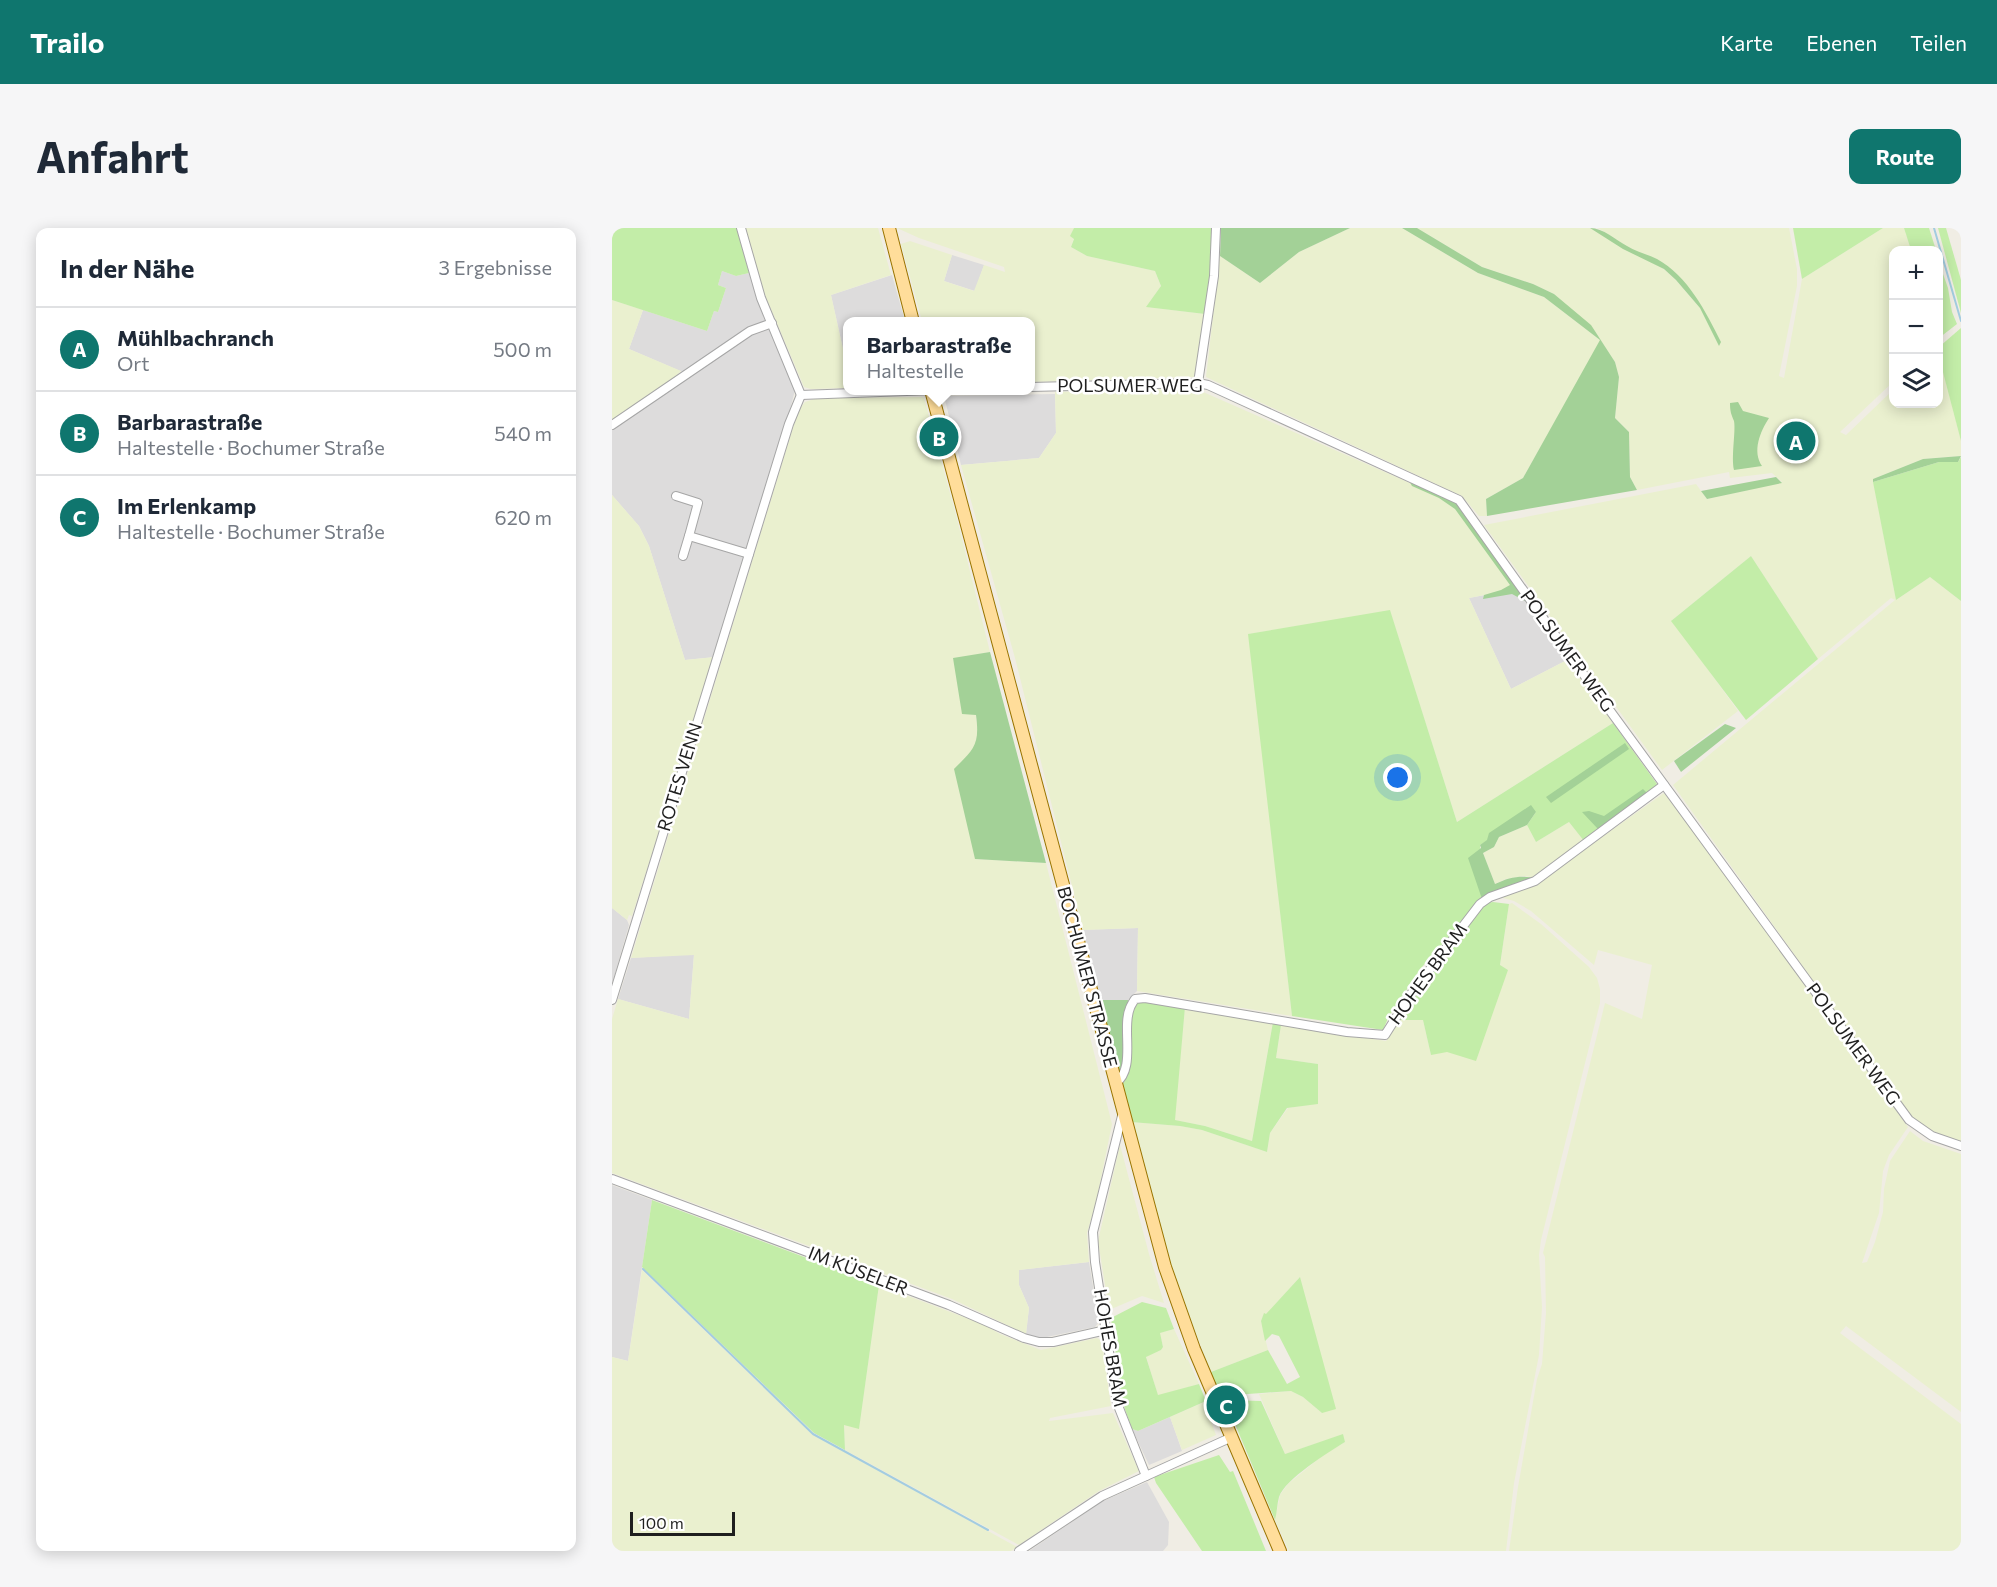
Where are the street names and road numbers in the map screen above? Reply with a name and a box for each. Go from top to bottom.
street label: POLSUMER WEG [1057,374,1203,396]
street label: POLSUMER WEG [1516,585,1619,716]
street label: ROTES VENN [652,720,706,834]
street label: BOCHUMER STRASSE [1053,884,1123,1070]
street label: HOHES BRAM [1383,919,1471,1028]
street label: POLSUMER WEG [1802,978,1905,1109]
street label: IM KÜSELER [805,1241,911,1299]
street label: HOHES BRAM [1090,1287,1132,1409]

